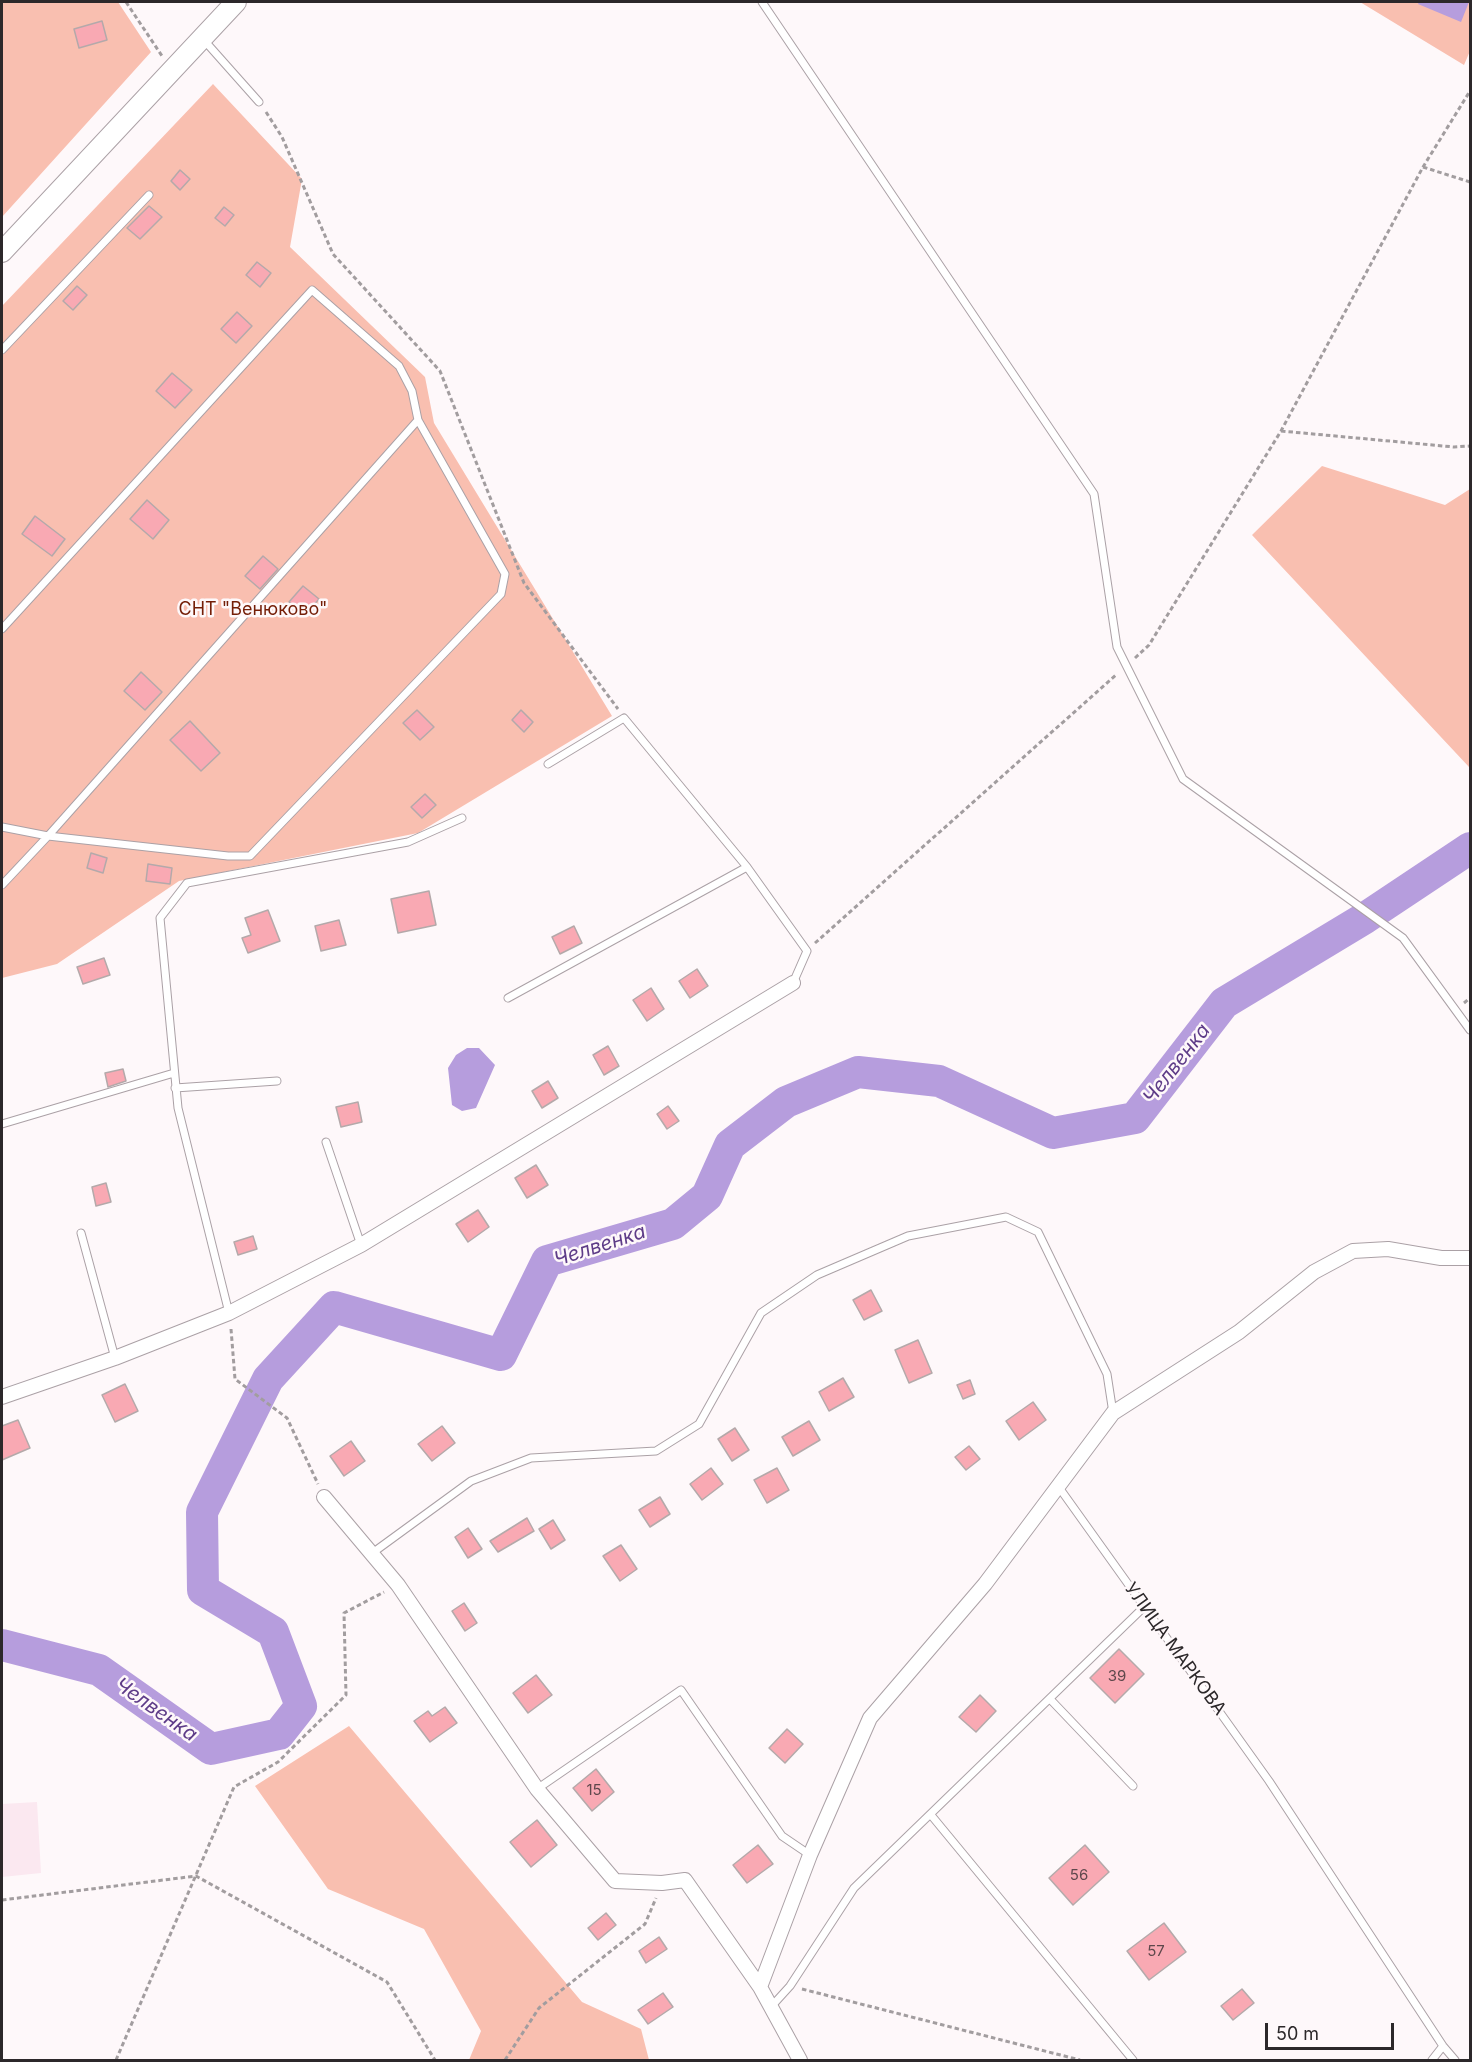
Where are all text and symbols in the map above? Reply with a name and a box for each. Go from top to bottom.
park label: СНТ "Венюково" [179,599,327,621]
water label: Челвенка [1138,1019,1216,1109]
water label: Челвенка [551,1220,649,1272]
street label: УЛИЦА МАРКОВА [1120,1579,1230,1719]
house number: 39 [1108,1667,1126,1685]
water label: Челвенка [110,1673,202,1747]
house number: 15 [586,1781,602,1799]
house number: 56 [1070,1866,1088,1884]
house number: 57 [1147,1942,1165,1960]
scale bar [1268,2011,1397,2049]
text: 50 m [1276,2023,1319,2044]

